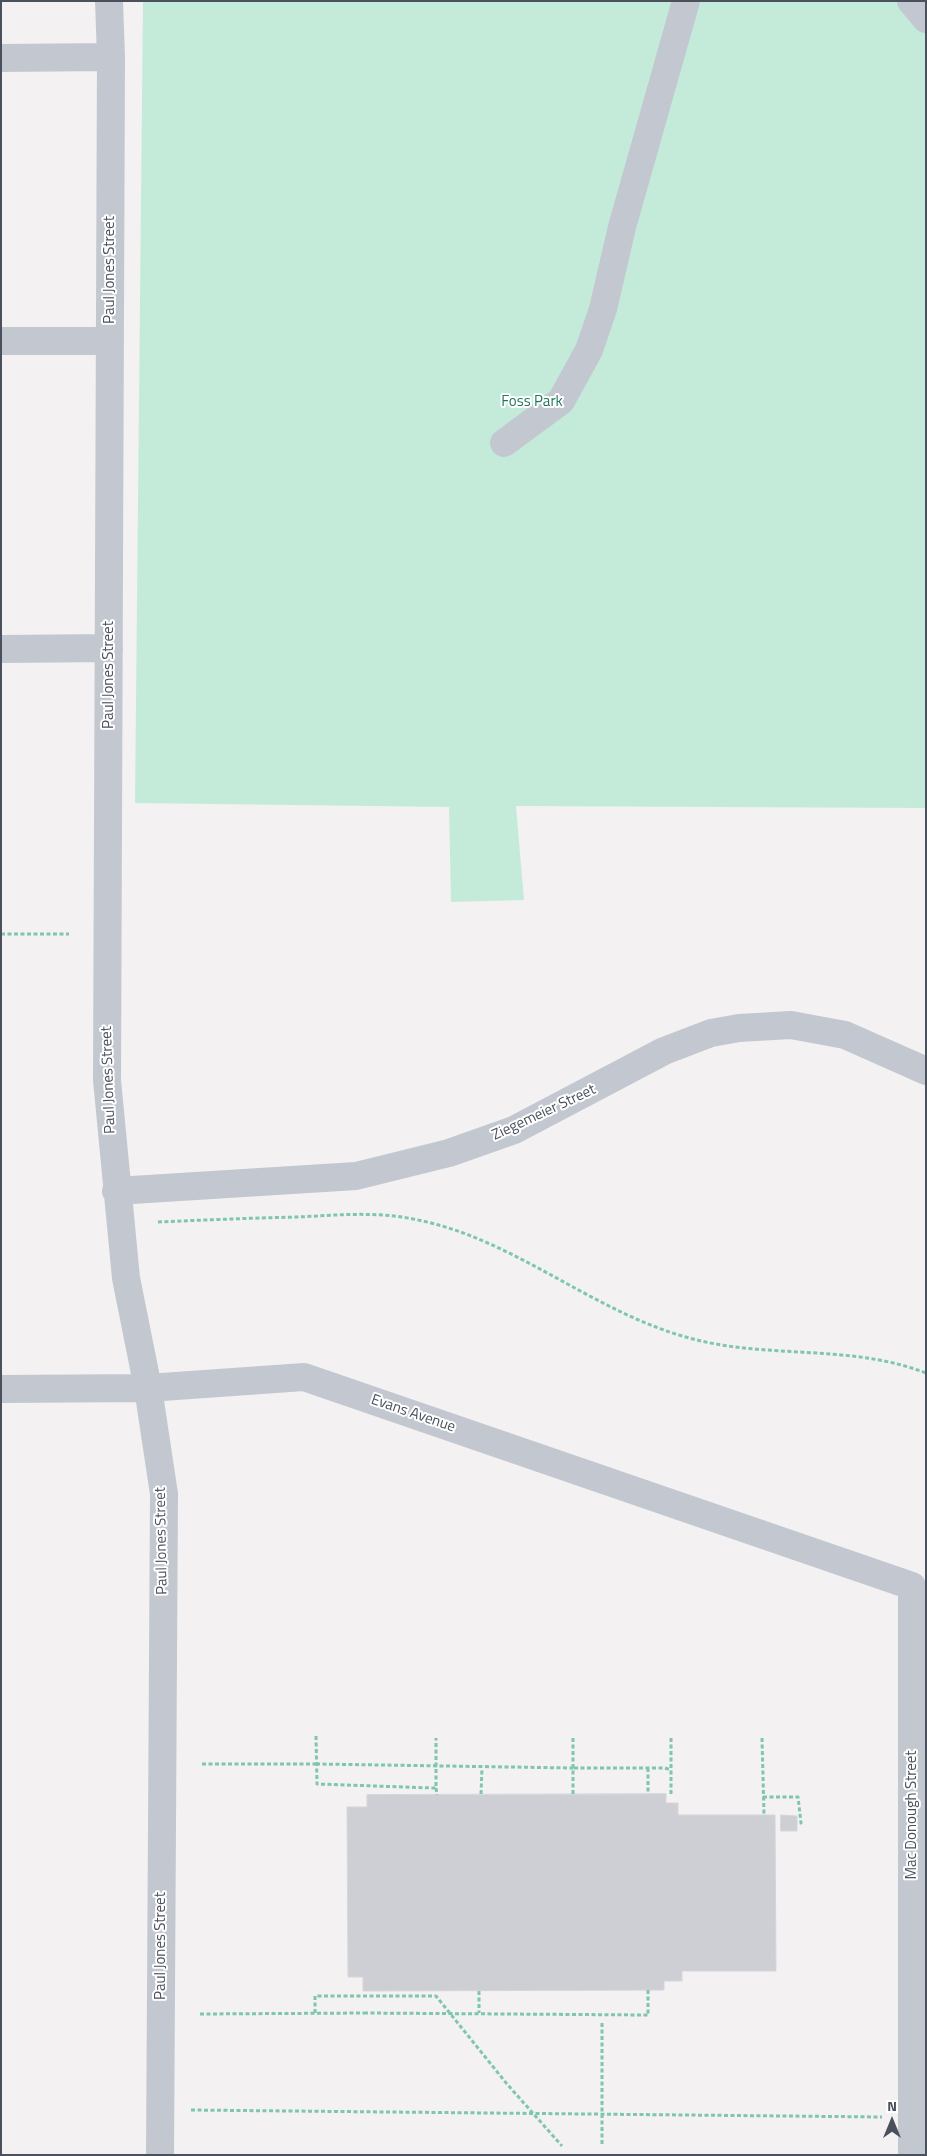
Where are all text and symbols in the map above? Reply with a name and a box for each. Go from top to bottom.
street label: Paul Jones Street [101,216,119,324]
park label: Foss Park [501,393,563,411]
street label: Paul Jones Street [100,621,118,729]
street label: Paul Jones Street [98,1026,120,1134]
street label: Ziegemeier Street [489,1081,599,1145]
street label: Evans Avenue [368,1391,458,1437]
street label: Paul Jones Street [152,1487,172,1595]
street label: Mac Donough Street [903,1750,921,1880]
street label: Paul Jones Street [152,1892,170,2000]
text: N [887,2095,897,2116]
north arrow [867,2096,917,2146]

